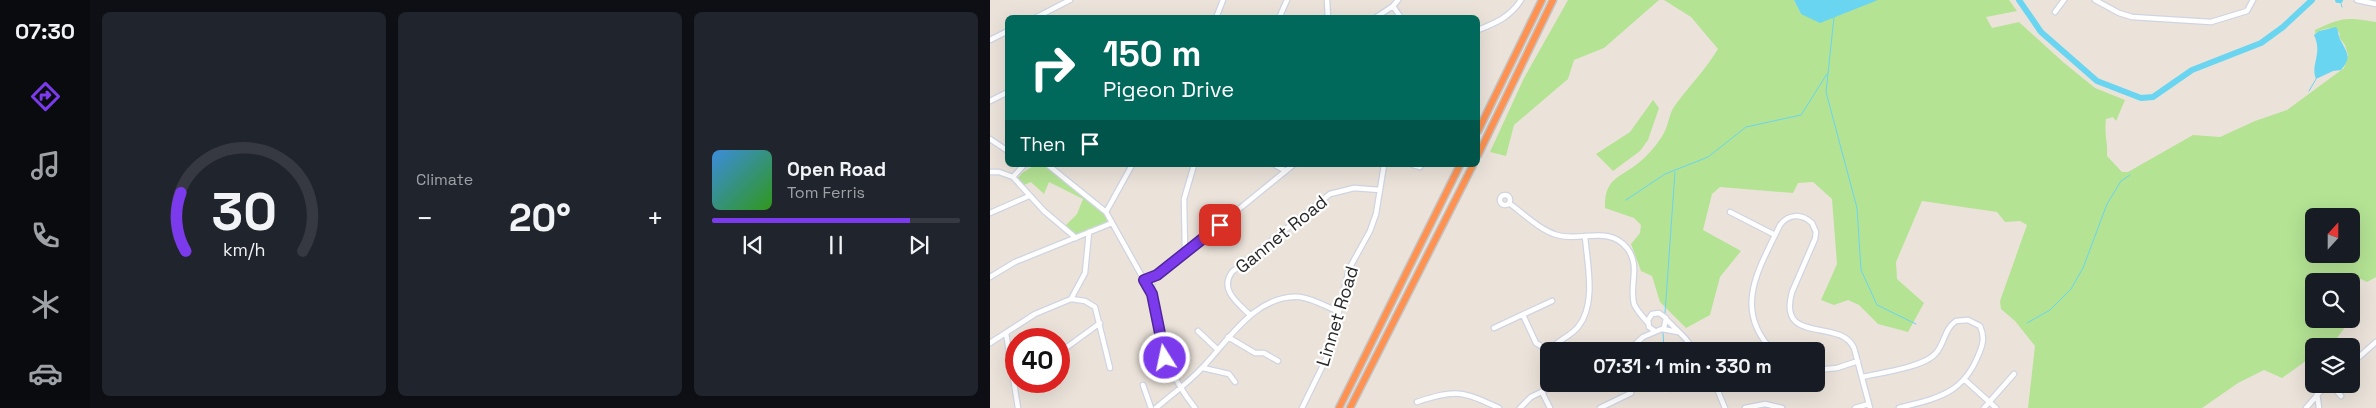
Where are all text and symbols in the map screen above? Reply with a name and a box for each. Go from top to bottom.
text: 07:30 [15,17,75,45]
text: 150 m [1103,32,1201,76]
icon: right [1020,35,1085,100]
text: Pigeon Drive [1103,75,1234,103]
icon: directions [28,79,63,114]
icon: arrive [1076,130,1104,158]
text: Then [1020,132,1066,157]
icon: music [28,148,63,183]
text: Open Road [787,157,886,182]
text: Climate [416,169,473,190]
text: 30 [211,179,277,245]
text: Tom Ferris [787,182,865,203]
street label: Gannet Road [1230,190,1332,278]
text: 20° [509,194,571,242]
text: − [416,200,433,236]
text: + [647,200,664,236]
pin [1199,204,1241,246]
north arrow [2305,208,2360,262]
map controls [2305,208,2360,393]
icon: arrive [1206,211,1234,239]
icon: phone [28,218,63,253]
icon: previous [739,231,767,259]
icon: pause [822,231,850,259]
icon: next [905,231,933,259]
text: km/h [223,238,265,261]
street label: Linnet Road [1311,263,1363,369]
button: search [2305,273,2360,328]
icon: climate [28,287,63,322]
speed limit sign: 40 [1005,328,1070,393]
position arrow [1138,331,1190,383]
button: layers [2305,338,2360,393]
text: 07:31 · 1 min · 330 m [1593,354,1772,379]
icon: car [28,356,63,391]

